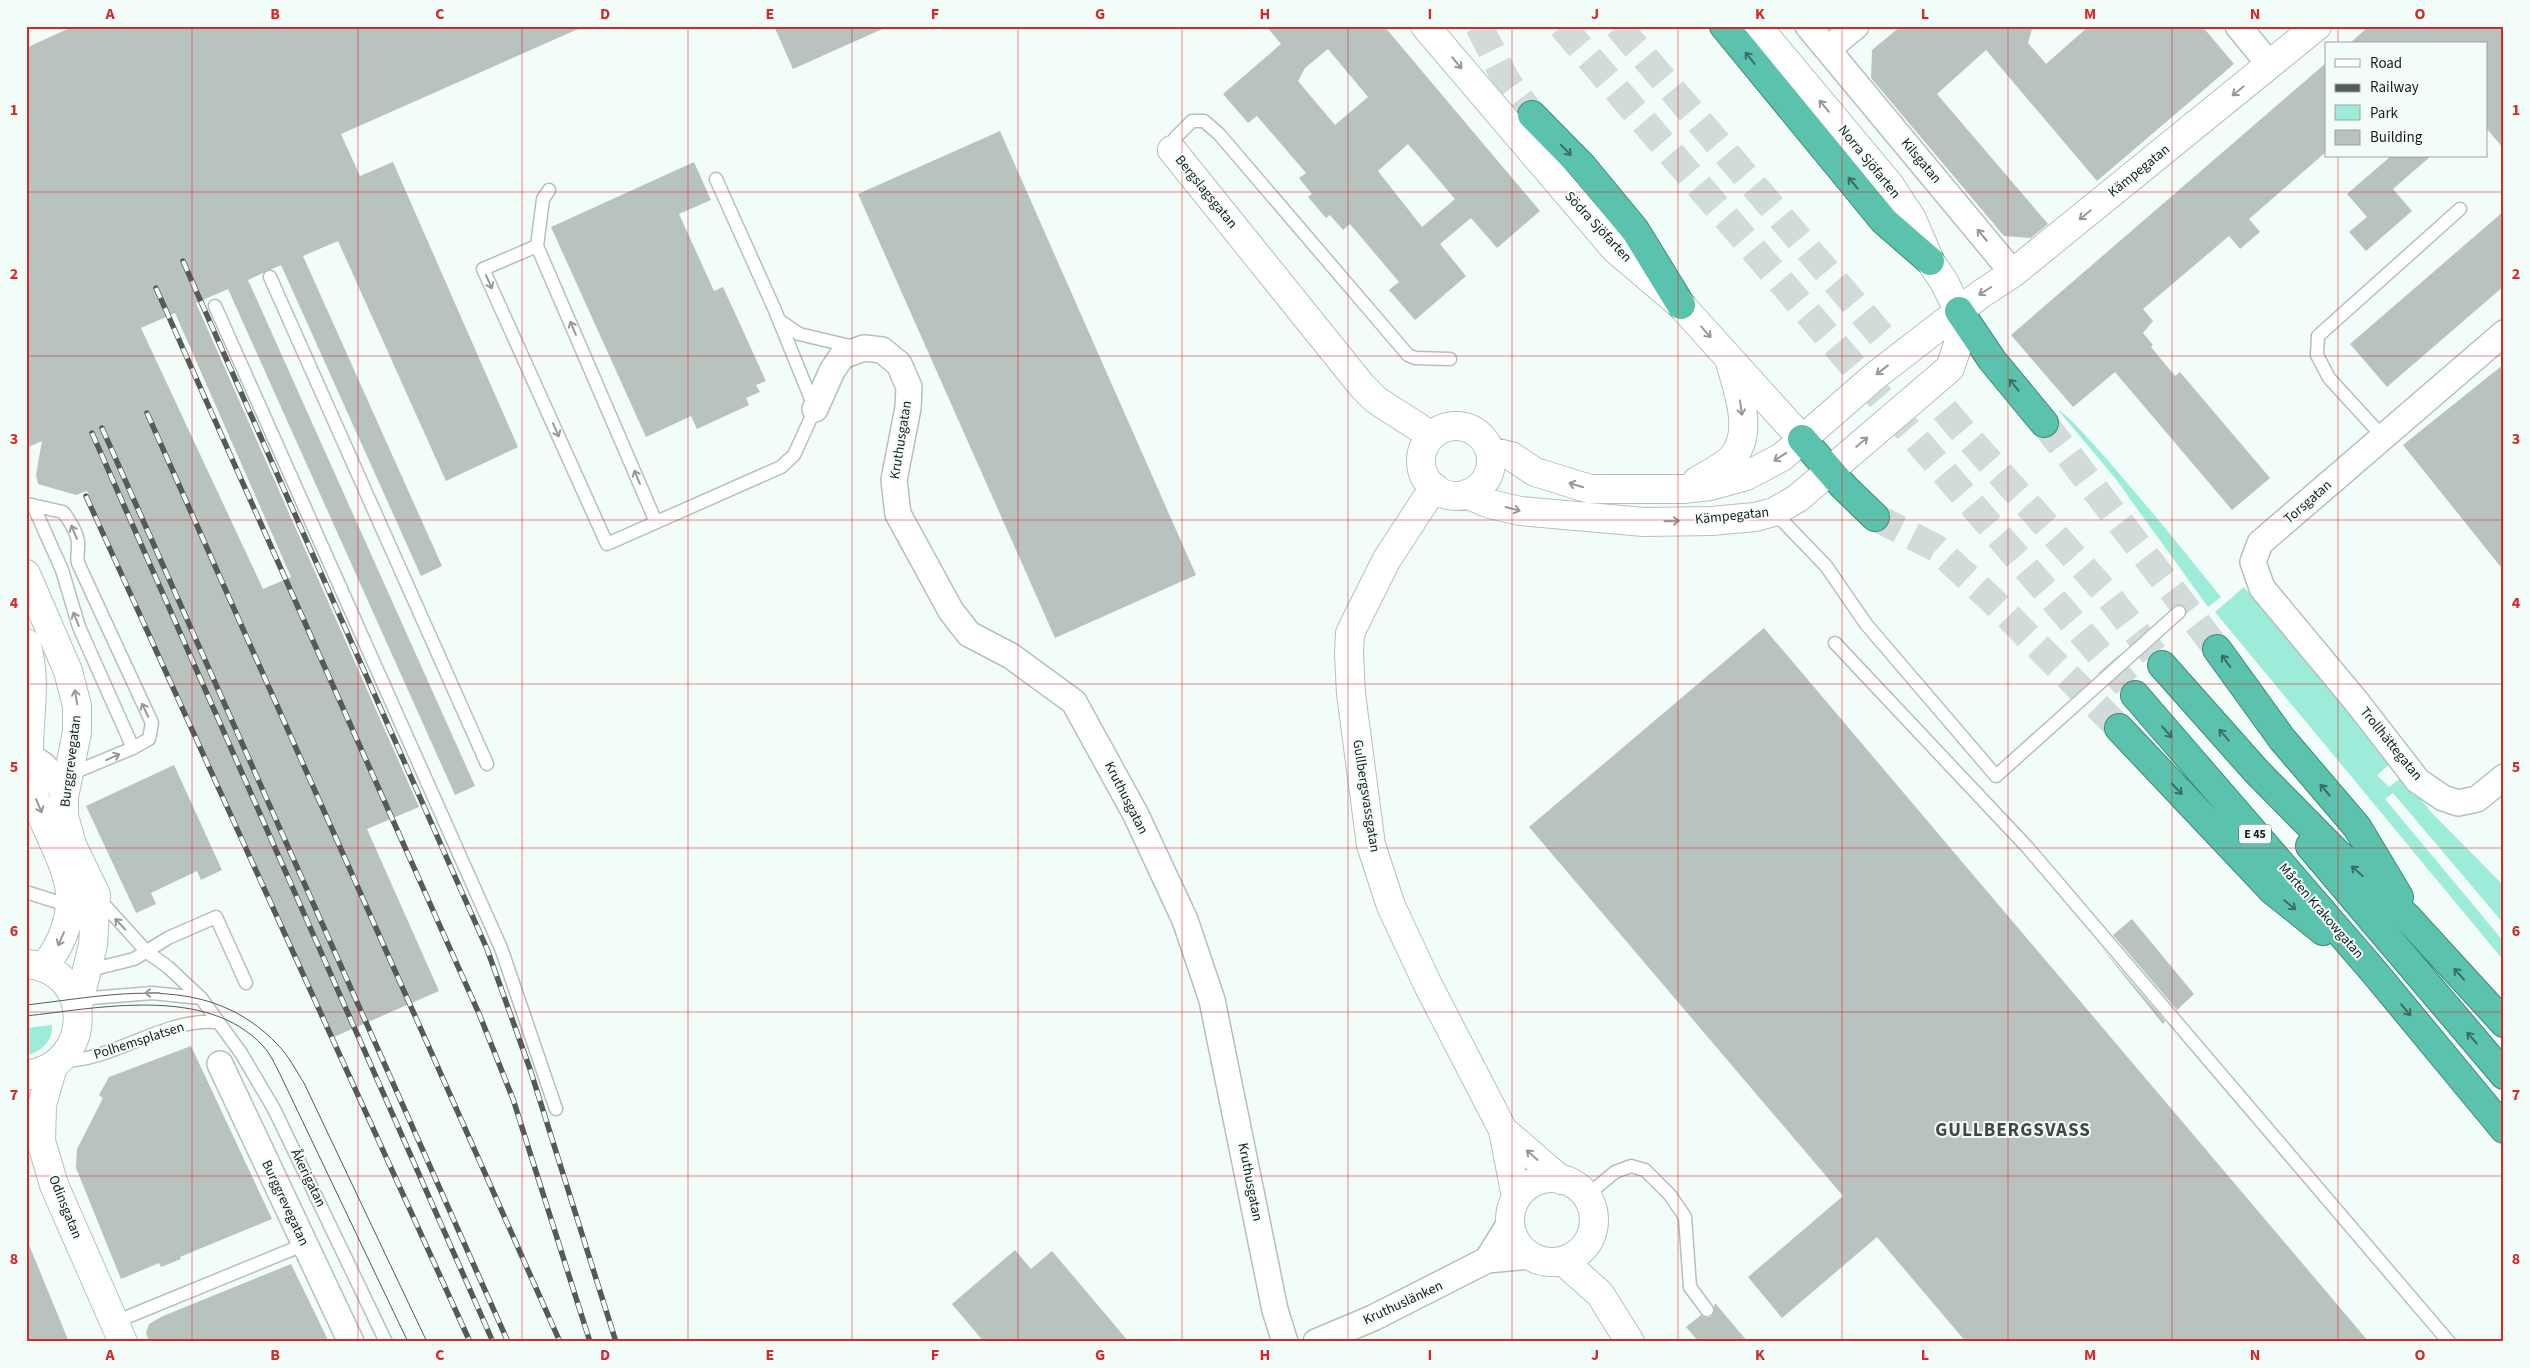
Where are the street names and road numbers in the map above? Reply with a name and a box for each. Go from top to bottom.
street label: Norra Sjöfarten [1833,121,1905,203]
street label: Kilsgatan [1896,134,1946,188]
street label: Kämpegatan [2104,140,2174,202]
street label: Bergslagsgatan [1170,151,1242,233]
street label: Södra Sjöfarten [1560,187,1636,267]
street label: Kruthusgatan [885,399,917,481]
street label: Torsgatan [2280,476,2336,528]
street label: Kämpegatan [1694,502,1770,530]
street label: Trollhättegatan [2355,703,2427,785]
street label: Burggrevegatan [55,714,87,808]
street label: Gullbergsvassgatan [1347,738,1385,854]
street label: Kruthusgatan [1099,758,1153,838]
road number: E 45 [2239,824,2271,844]
street label: Mårten Krakowgatan [2274,859,2368,963]
street label: Polhemsplatsen [91,1017,187,1065]
street label: Kruthusgatan [1233,1141,1267,1223]
street label: Åkerigatan [285,1146,331,1210]
street label: Burggrevegatan [256,1157,314,1249]
street label: Odinsgatan [43,1172,87,1242]
street label: Kruthuslänken [1360,1276,1446,1330]

